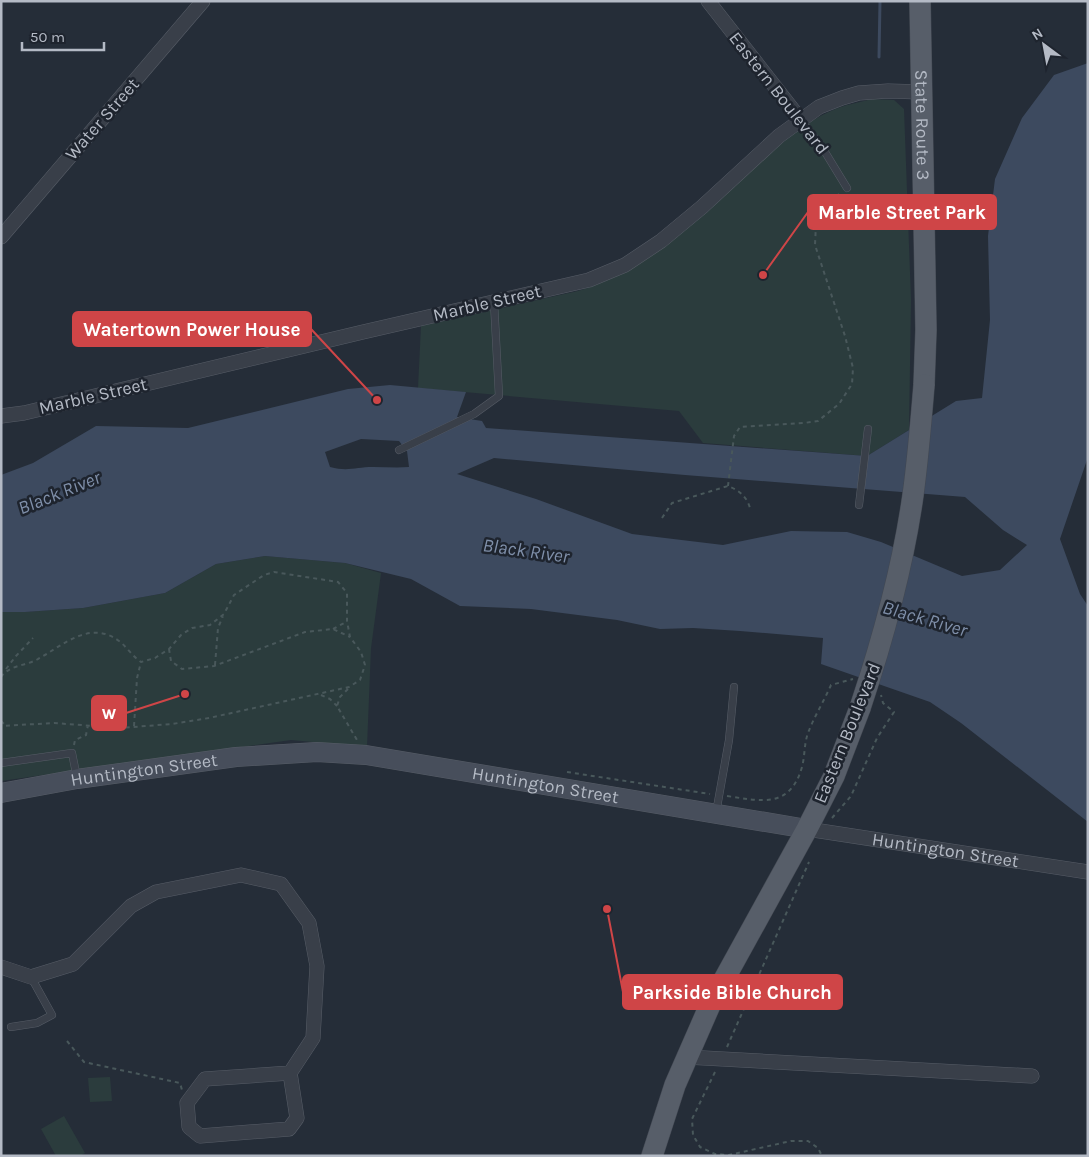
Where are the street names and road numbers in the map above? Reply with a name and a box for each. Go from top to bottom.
street label: Eastern Boulevard [724,27,834,159]
street label: State Route 3 [910,69,934,180]
street label: Water Street [60,73,144,165]
street label: Marble Street [431,280,543,326]
street label: Marble Street [37,373,149,419]
street label: Eastern Boulevard [809,660,885,806]
street label: Huntington Street [69,749,219,791]
street label: Huntington Street [471,762,621,808]
street label: Huntington Street [870,828,1021,872]

